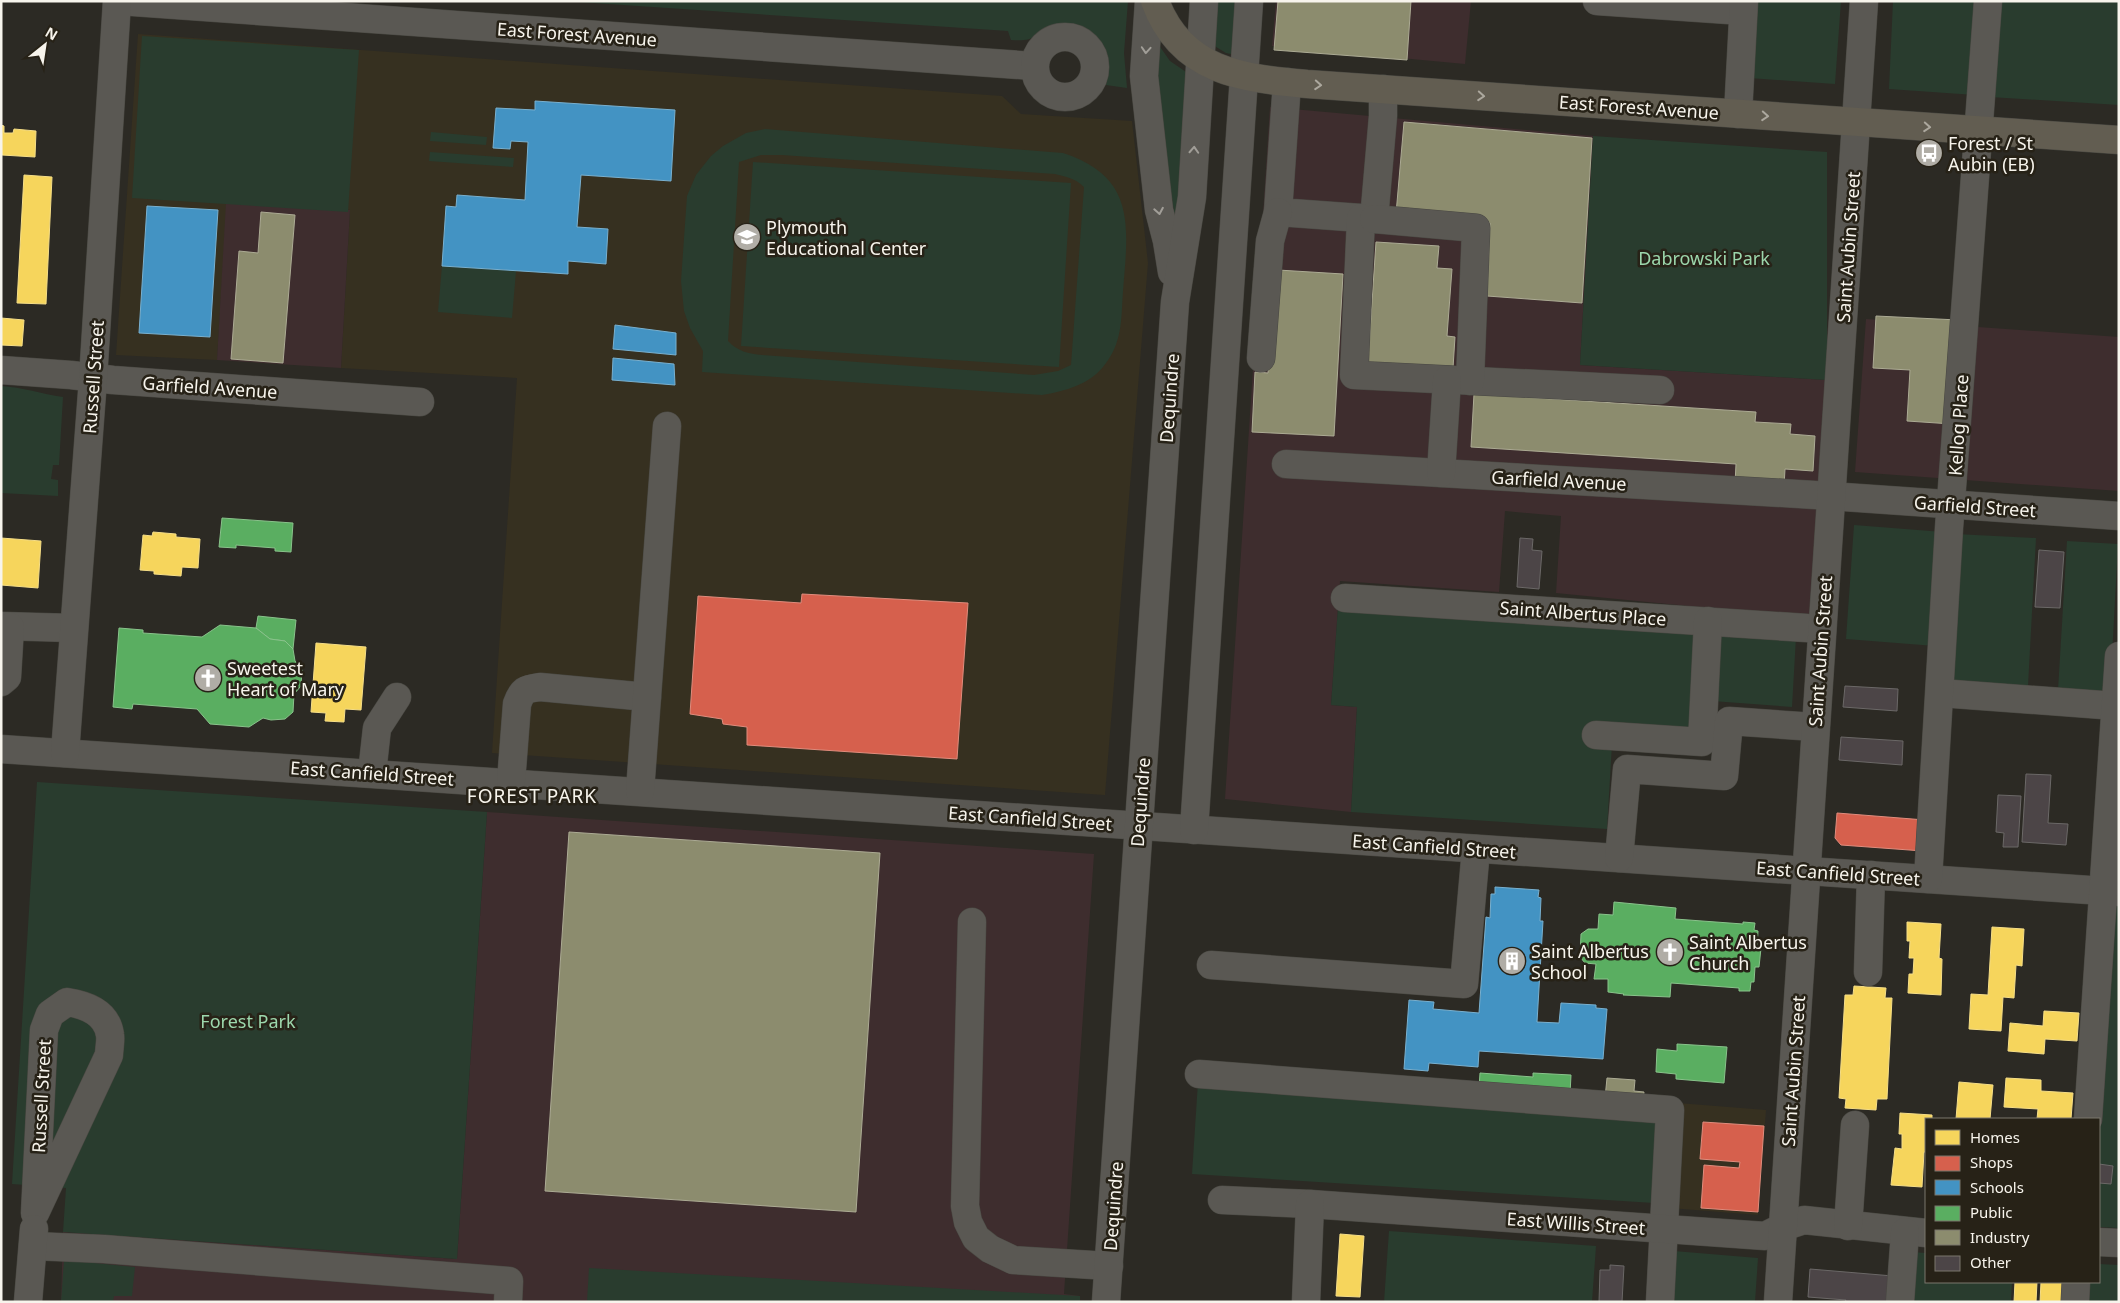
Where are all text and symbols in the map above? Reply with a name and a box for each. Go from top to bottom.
street label: East Forest Avenue [496,16,658,52]
north arrow [20,20,70,70]
text: N [42,22,61,44]
one-way arrow [1140,46,1151,54]
one-way arrow [1315,79,1323,90]
street label: East Forest Avenue [1558,89,1720,125]
one-way arrow [1477,90,1485,101]
one-way arrow [1761,110,1769,121]
one-way arrow [1923,121,1931,132]
place label: Forest / St Aubin (EB) [1948,131,2035,176]
bus stop icon: Forest / St Aubin (EB) [1914,138,1944,168]
one-way arrow [1189,146,1200,154]
street label: Saint Aubin Street [1831,170,1865,323]
one-way arrow [1154,207,1164,216]
place label: Plymouth Educational Center [766,215,927,260]
school or university icon: Plymouth Educational Center [732,222,762,252]
park label: Dabrowski Park [1638,246,1770,270]
street label: Russell Street [77,319,109,435]
street label: Dequindre [1154,352,1184,444]
street label: Garfield Avenue [142,370,278,404]
street label: Kellog Place [1942,373,1974,477]
street label: Garfield Avenue [1491,464,1627,496]
street label: Garfield Street [1913,490,2037,522]
street label: Saint Aubin Street [1803,574,1837,727]
street label: Saint Albertus Place [1499,595,1667,631]
place label: Sweetest Heart of Mary [227,656,345,701]
church icon: Sweetest Heart of Mary [193,663,223,693]
street label: East Canfield Street [289,755,455,791]
street label: Dequindre [1125,756,1155,848]
district label: FOREST PARK [467,783,597,809]
street label: East Canfield Street [947,800,1113,836]
street label: East Canfield Street [1351,828,1517,864]
street label: East Canfield Street [1755,855,1921,891]
place label: Saint Albertus Church [1689,930,1807,975]
church icon: Saint Albertus Church [1655,937,1685,967]
place label: Saint Albertus School [1531,939,1649,984]
building icon: Saint Albertus School [1497,946,1527,976]
street label: Saint Aubin Street [1776,994,1810,1147]
park label: Forest Park [200,1009,296,1033]
street label: Russell Street [26,1038,56,1154]
legend [1925,1118,2100,1283]
text: Homes [1970,1127,2020,1147]
text: Shops [1970,1152,2013,1172]
street label: Dequindre [1098,1160,1128,1252]
text: Schools [1970,1177,2024,1197]
text: Public [1970,1202,2013,1222]
street label: East Willis Street [1506,1206,1647,1240]
text: Industry [1970,1227,2030,1247]
text: Other [1970,1252,2011,1272]

